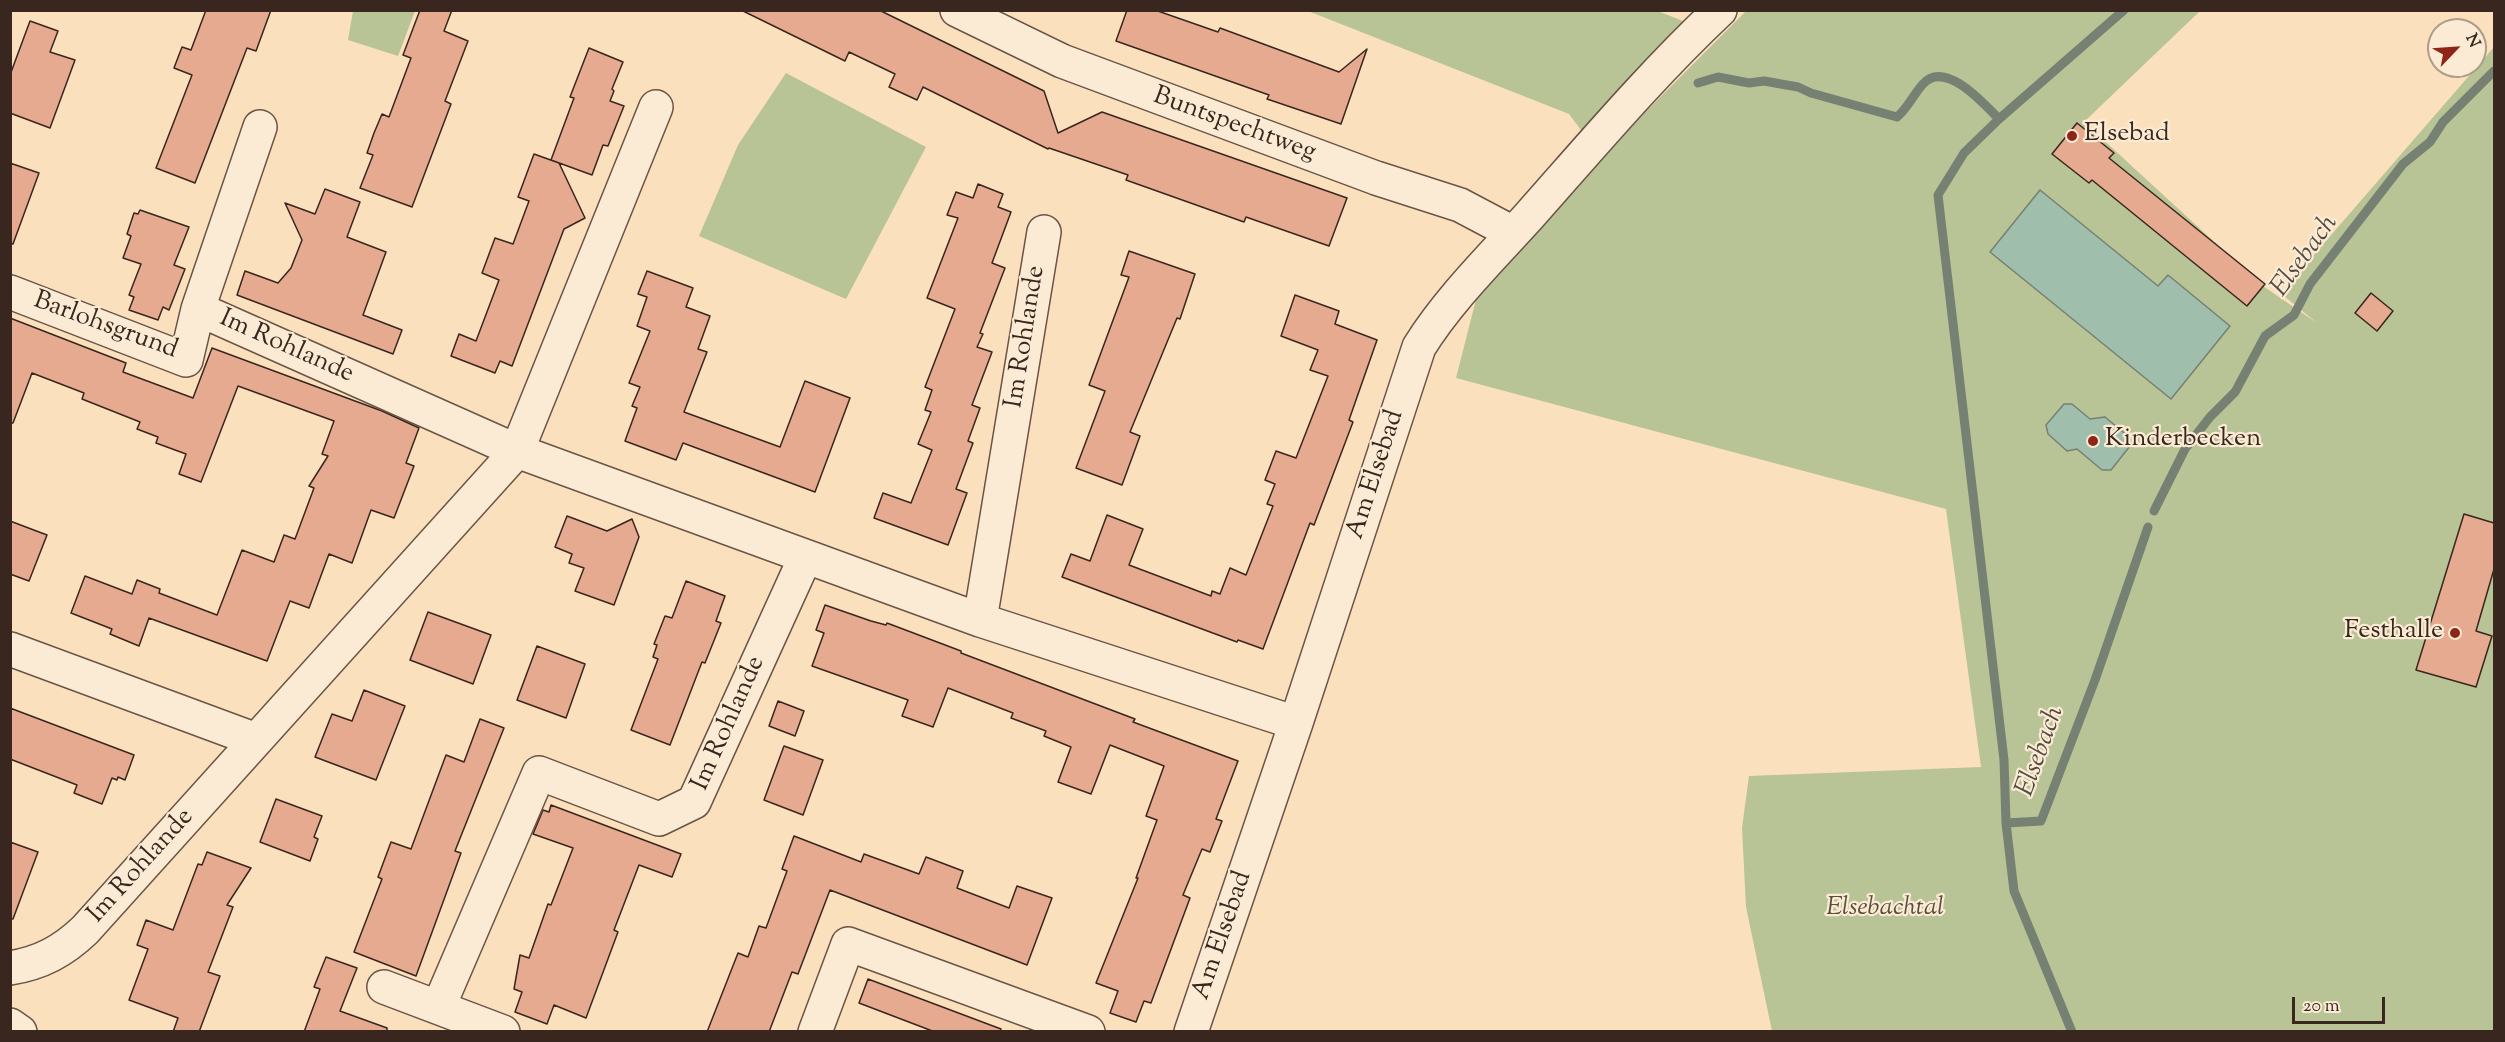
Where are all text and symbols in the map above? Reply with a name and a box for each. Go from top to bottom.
north arrow [2427,18,2487,78]
text: N [2459,30,2485,52]
street label: Buntspechtweg [1148,82,1320,170]
place label: Elsebad [2084,120,2170,152]
marker: Elsebad [2065,129,2079,143]
water label: Elsebach [2265,210,2347,304]
street label: Im Rohlande [1000,264,1054,410]
street label: Barlohsgrund [29,286,181,368]
street label: Im Rohlande [214,305,358,391]
street label: Am Elsebad [1342,407,1412,543]
place label: Kinderbecken [2105,425,2261,457]
marker: Kinderbecken [2086,434,2100,448]
place label: Festhalle [2344,617,2443,649]
marker: Festhalle [2448,626,2462,640]
street label: Im Rohlande [687,652,773,796]
water label: Elsebach [2011,702,2073,802]
street label: Im Rohlande [82,803,202,931]
street label: Am Elsebad [1187,868,1261,1004]
park label: Elsebachtal [1826,894,1944,926]
scale bar [2295,985,2388,1023]
text: 20 m [2303,994,2340,1020]

